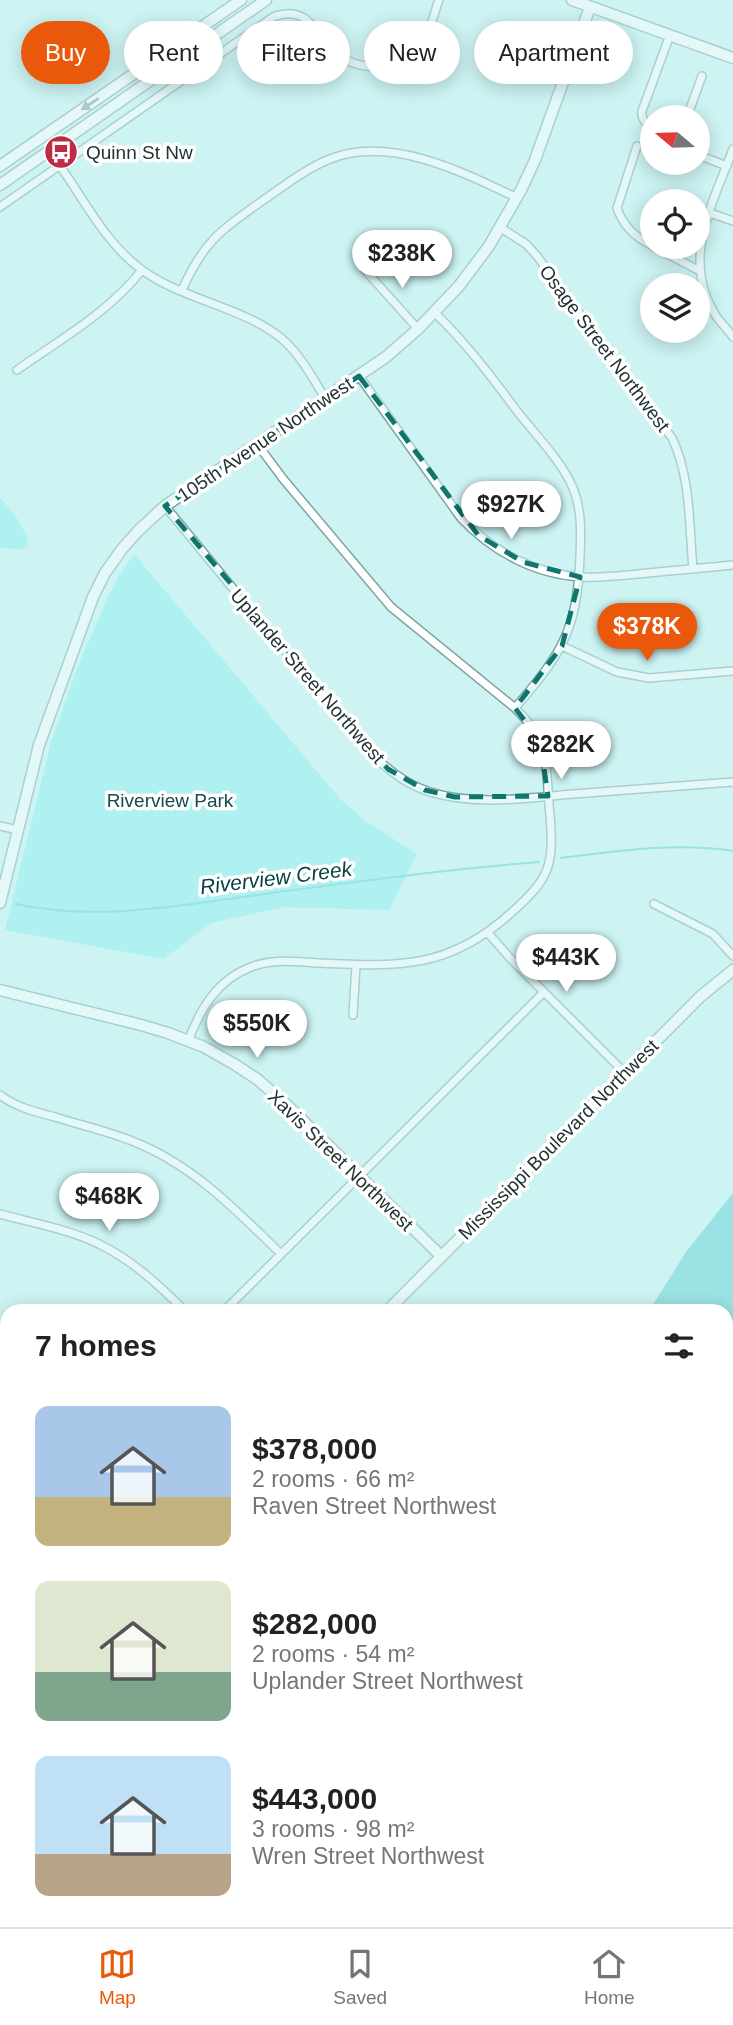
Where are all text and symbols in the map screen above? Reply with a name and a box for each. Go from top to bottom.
chip: Buy [21,21,110,84]
chip: Rent [124,21,223,84]
chip: Filters [237,21,350,84]
chip: New [364,21,460,84]
chip: Apartment [474,21,633,84]
one-way arrow [80,98,99,111]
north arrow [640,105,710,175]
map controls [640,105,710,343]
bus stop icon: Quinn St Nw [42,133,80,171]
place label: Quinn St Nw [86,142,193,163]
button: locate [640,189,710,259]
pin: $238K [353,230,451,290]
text: $238K [368,240,436,266]
street label: Osage Street Northwest [535,261,674,436]
button: layers [640,273,710,343]
street label: 105th Avenue Northwest [174,373,357,506]
pin: $927K [462,482,560,541]
text: $927K [477,491,545,517]
street label: Uplander Street Northwest [226,585,389,768]
pin: $378K [598,604,696,663]
text: $378K [613,613,681,639]
pin: $282K [512,722,610,781]
text: $282K [527,731,595,757]
park label: Riverview Park [107,790,234,811]
water label: Riverview Creek [199,857,355,898]
pin: $443K [517,934,615,994]
text: $443K [532,944,600,970]
pin: $550K [208,1000,306,1060]
text: $550K [223,1010,291,1036]
street label: Mississippi Boulevard Northwest [454,1035,663,1243]
street label: Xavis Street Northwest [264,1086,418,1236]
pin: $468K [60,1174,158,1233]
text: $468K [75,1183,143,1209]
icon: filters [660,1327,698,1365]
text: 7 homes [35,1329,157,1362]
text: $378,000 [252,1432,377,1465]
icon: home [91,1434,175,1518]
text: 2 rooms · 66 m² [252,1466,414,1492]
text: Raven Street Northwest [252,1493,496,1519]
text: $282,000 [252,1607,377,1640]
icon: home [91,1609,175,1693]
text: 2 rooms · 54 m² [252,1641,414,1667]
text: Uplander Street Northwest [252,1668,523,1694]
text: $443,000 [252,1782,377,1815]
icon: home [91,1784,175,1868]
text: 3 rooms · 98 m² [252,1816,414,1842]
text: Wren Street Northwest [252,1843,484,1869]
tab: Map [98,1945,136,2009]
tab: Saved [333,1945,387,2009]
tab: Home [584,1945,635,2009]

